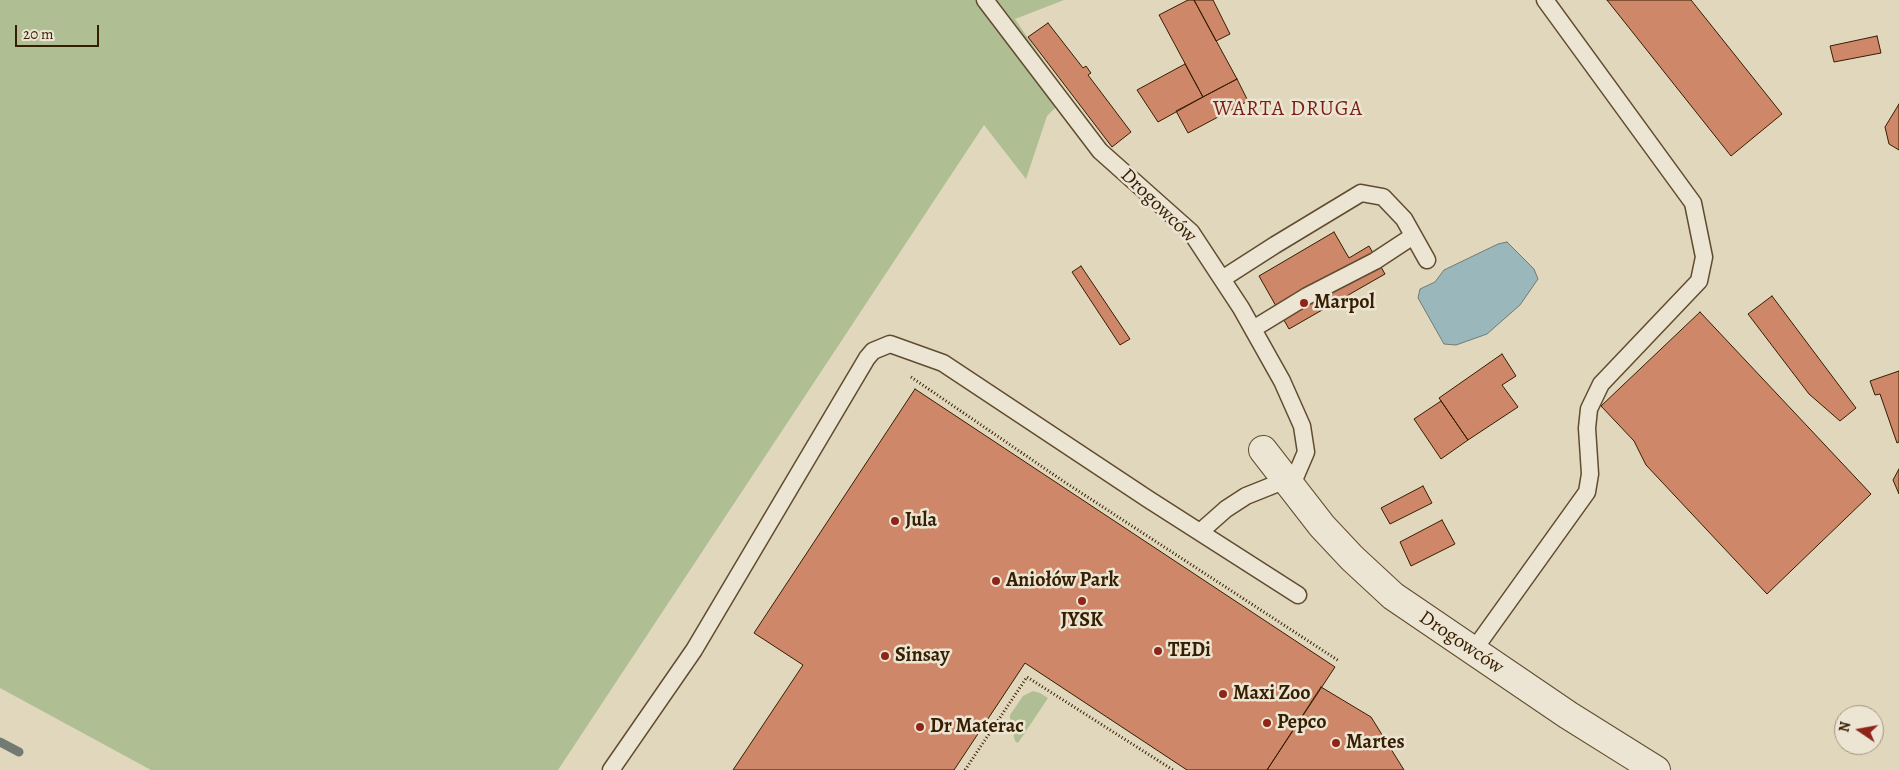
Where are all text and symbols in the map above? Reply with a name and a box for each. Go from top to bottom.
scale bar [18,15,101,47]
text: 20 m [23,24,54,44]
district label: WARTA DRUGA [1212,97,1364,123]
street label: Drogowców [1115,164,1201,248]
place label: Marpol [1314,291,1375,315]
marker: Marpol [1298,297,1310,309]
place label: Jula [905,509,937,533]
marker: Jula [889,515,901,527]
place label: Aniołów Park [1006,569,1119,593]
marker: Aniołów Park [990,575,1002,587]
marker: JYSK [1076,595,1088,607]
street label: Drogowców [1414,606,1508,680]
place label: JYSK [1061,609,1103,633]
place label: TEDi [1168,639,1211,663]
place label: Sinsay [895,644,949,668]
marker: TEDi [1152,645,1164,657]
marker: Sinsay [879,650,891,662]
place label: Maxi Zoo [1233,682,1311,706]
marker: Maxi Zoo [1217,688,1229,700]
north arrow [1834,705,1884,755]
place label: Pepco [1277,711,1326,735]
place label: Dr Materac [930,715,1024,739]
marker: Pepco [1261,717,1273,729]
text: N [1834,720,1855,734]
marker: Dr Materac [914,721,926,733]
place label: Martes [1346,731,1405,755]
marker: Martes [1330,737,1342,749]

